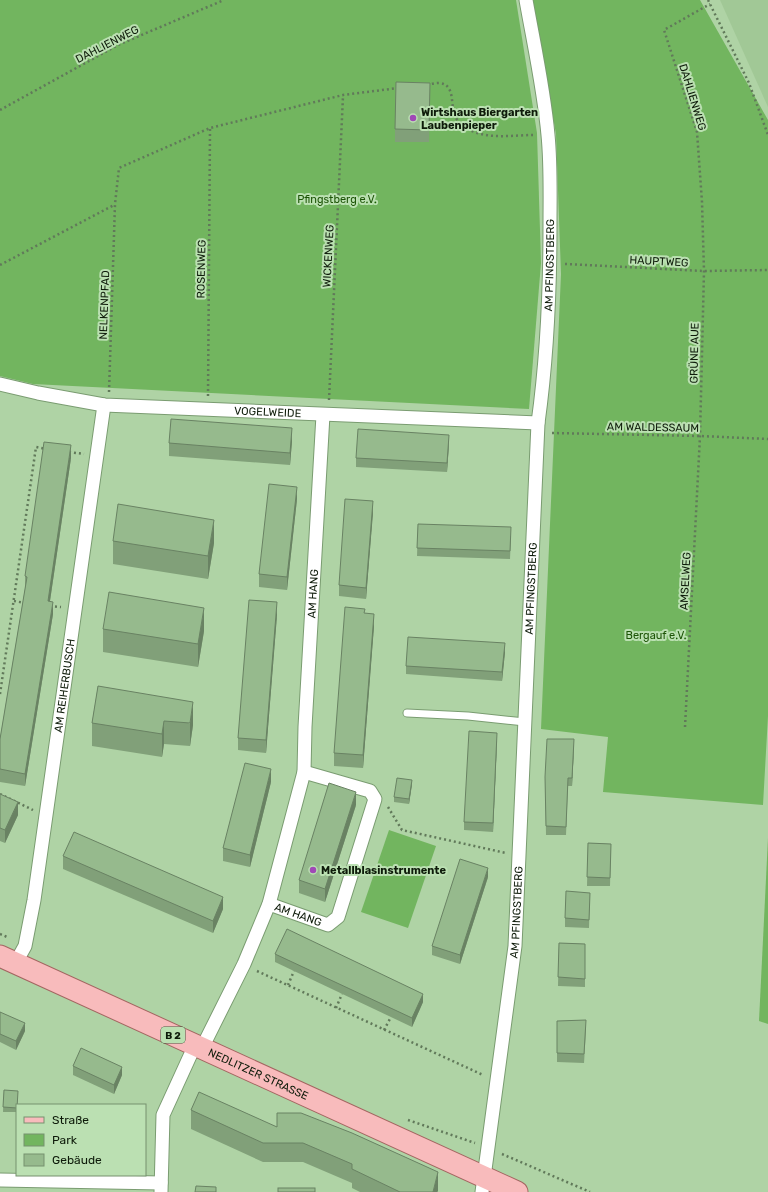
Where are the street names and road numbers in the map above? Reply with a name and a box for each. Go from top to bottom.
street label: DAHLIENWEG [74,23,141,66]
street label: DAHLIENWEG [676,62,709,132]
street label: AM PFINGSTBERG [542,219,557,312]
street label: WICKENWEG [320,224,337,288]
street label: ROSENWEG [194,240,209,298]
street label: HAUPTWEG [629,253,689,270]
street label: NELKENPFAD [97,270,112,340]
street label: GRÜNE AUE [687,322,702,383]
street label: VOGELWEIDE [234,404,302,420]
street label: AM WALDESSAUM [607,420,699,435]
street label: AM PFINGSTBERG [523,542,540,635]
street label: AMSELWEG [677,552,694,610]
street label: AM HANG [305,569,321,619]
street label: AM REIHERBUSCH [52,638,78,733]
street label: AM PFINGSTBERG [507,866,526,959]
street label: AM HANG [273,900,323,929]
road number: B 2 [161,1027,185,1043]
street label: NEDLITZER STRASSE [206,1046,311,1103]

